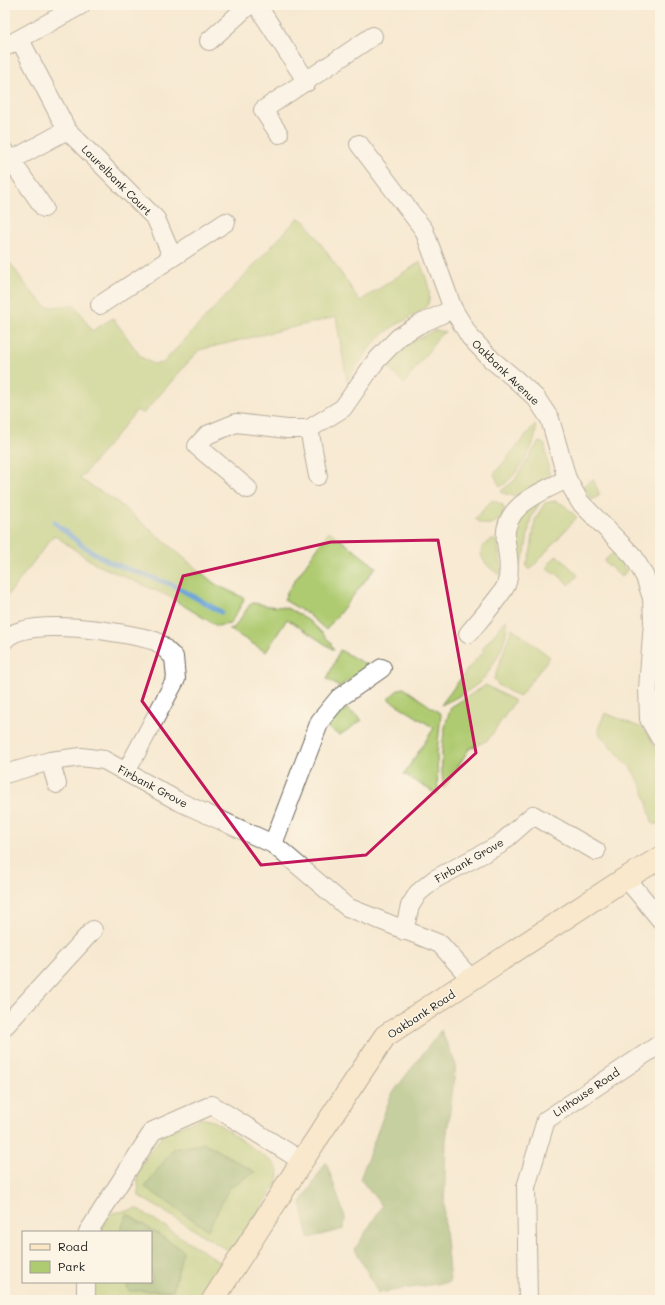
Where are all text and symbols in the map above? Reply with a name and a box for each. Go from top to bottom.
street label: Laurelbank Court [79,142,156,219]
street label: Oakbank Avenue [469,336,543,408]
street label: Firbank Grove [115,761,191,811]
street label: Firbank Grove [432,834,506,886]
street label: Oakbank Road [384,986,458,1042]
street label: Linhouse Road [550,1064,622,1120]
legend [22,1231,152,1283]
text: Road [58,1238,88,1254]
text: Park [58,1258,85,1274]

